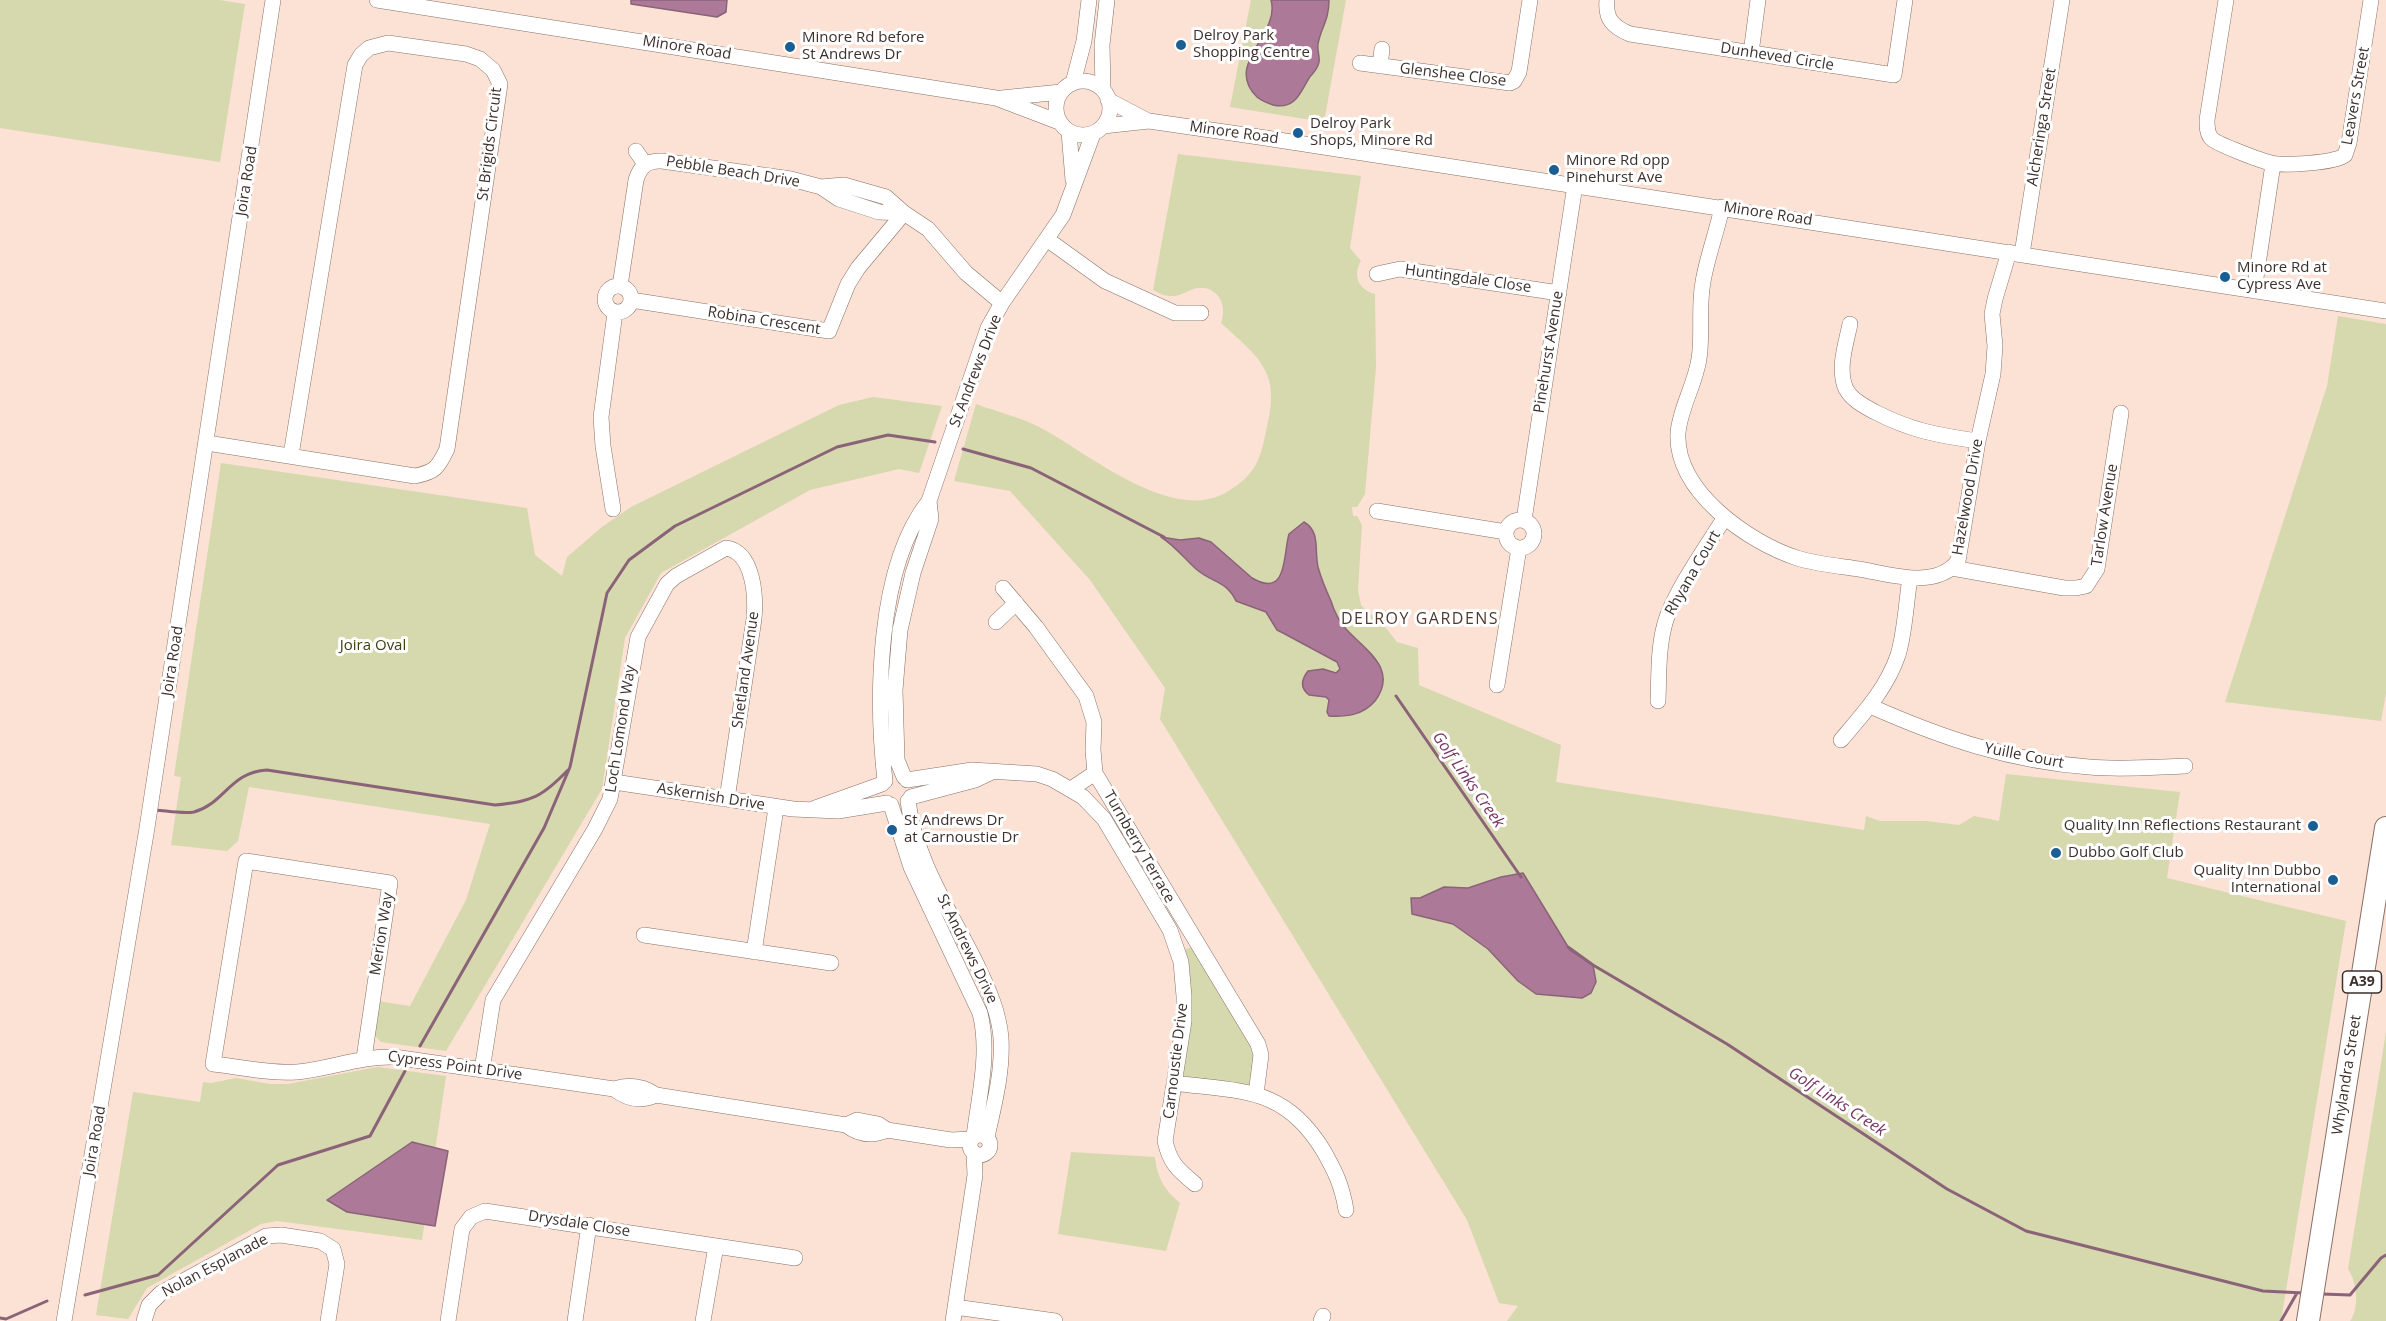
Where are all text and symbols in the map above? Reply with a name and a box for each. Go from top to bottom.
place label: Delroy Park Shopping Centre [1193,27,1310,62]
place label: Minore Rd before St Andrews Dr [802,29,925,64]
street label: Minore Road [641,32,733,64]
marker: Delroy Park Shopping Centre [1174,38,1188,52]
street label: Dunheved Circle [1719,39,1835,75]
marker: Minore Rd before St Andrews Dr [783,40,797,54]
street label: Leavers Street [2338,45,2374,147]
street label: Glenshee Close [1399,60,1507,90]
street label: Alcheringa Street [2024,67,2060,187]
street label: St Brigids Circuit [474,86,506,202]
place label: Delroy Park Shops, Minore Rd [1310,115,1433,150]
street label: Minore Road [1188,118,1280,148]
marker: Delroy Park Shops, Minore Rd [1291,126,1305,140]
street label: Joira Road [233,145,261,217]
place label: Minore Rd opp Pinehurst Ave [1566,152,1670,187]
street label: Pebble Beach Drive [665,153,801,191]
marker: Minore Rd opp Pinehurst Ave [1547,163,1561,177]
street label: Minore Road [1722,198,1814,230]
place label: Minore Rd at Cypress Ave [2237,259,2327,294]
street label: Huntingdale Close [1404,261,1532,297]
marker: Minore Rd at Cypress Ave [2218,270,2232,284]
street label: Pinehurst Avenue [1530,290,1568,414]
street label: Robina Crescent [706,303,822,339]
street label: St Andrews Drive [946,312,1006,430]
street label: Hazelwood Drive [1949,437,1987,557]
street label: Tarlow Avenue [2088,463,2122,567]
street label: Rhyana Court [1661,527,1725,619]
district label: DELROY GARDENS [1341,609,1499,629]
street label: Shetland Avenue [729,610,763,730]
street label: Joira Road [159,625,187,697]
park label: Joira Oval [340,637,406,655]
street label: Loch Lomond Way [602,664,640,794]
water label: Golf Links Creek [1428,728,1508,832]
street label: Yuille Court [1983,739,2065,773]
street label: Askernish Drive [656,780,766,814]
street label: Turnberry Terrace [1099,788,1179,906]
place label: St Andrews Dr at Carnoustie Dr [904,812,1019,847]
place label: Quality Inn Reflections Restaurant [2064,817,2301,835]
marker: Quality Inn Reflections Restaurant [2306,819,2320,833]
marker: St Andrews Dr at Carnoustie Dr [885,823,899,837]
place label: Dubbo Golf Club [2068,844,2184,862]
marker: Dubbo Golf Club [2049,846,2063,860]
place label: Quality Inn Dubbo International [2194,862,2321,897]
marker: Quality Inn Dubbo International [2326,873,2340,887]
street label: Merion Way [367,891,397,977]
street label: St Andrews Drive [933,891,1001,1007]
road number: A39 [2342,971,2382,993]
street label: Carnoustie Drive [1160,1002,1192,1120]
street label: Whylandra Street [2329,1014,2365,1136]
street label: Cypress Point Drive [386,1048,524,1084]
water label: Golf Links Creek [1785,1063,1889,1141]
street label: Joira Road [80,1104,110,1178]
street label: Drysdale Close [527,1207,631,1241]
street label: Nolan Esplanade [159,1230,271,1302]

